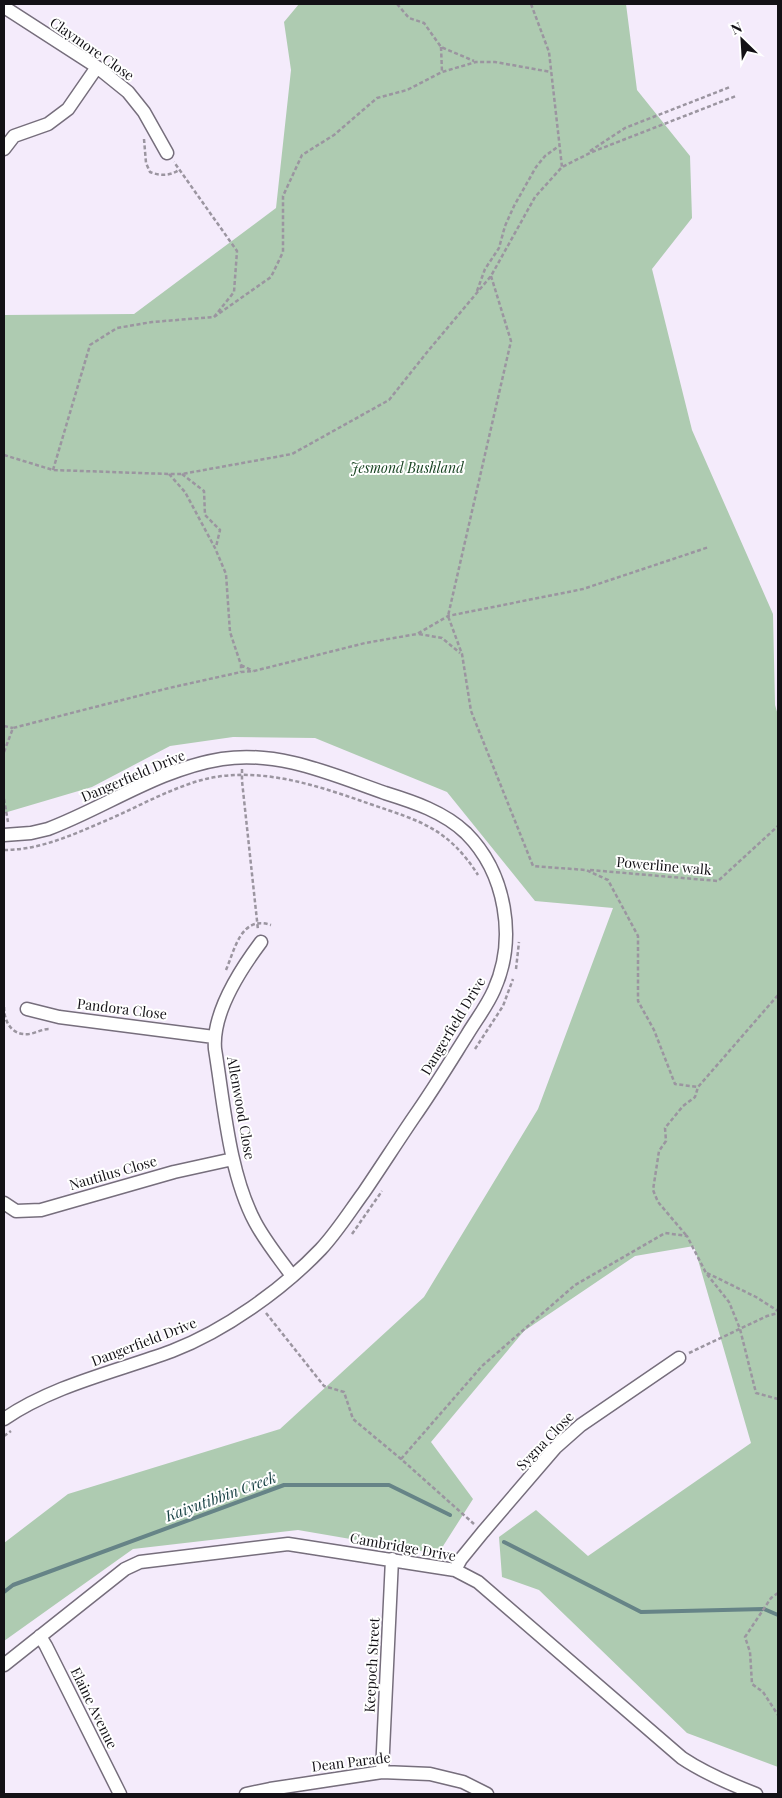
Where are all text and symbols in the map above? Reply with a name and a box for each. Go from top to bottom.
street label: Claymore Close [46,12,138,85]
north arrow [717,15,767,65]
text: N [728,17,745,39]
park label: Jesmond Bushland [350,458,464,477]
street label: Dangerfield Drive [78,745,188,806]
street label: Powerline walk [616,852,713,879]
street label: Dangerfield Drive [416,973,489,1078]
street label: Pandora Close [76,994,168,1023]
street label: Allenwood Close [223,1054,260,1161]
street label: Nautilus Close [67,1151,159,1194]
street label: Dangerfield Drive [88,1313,199,1370]
street label: Sygna Close [512,1407,578,1474]
water label: Kaiyutibbin Creek [161,1467,279,1526]
street label: Cambridge Drive [349,1528,458,1565]
street label: Keepoch Street [360,1616,384,1713]
street label: Elaine Avenue [67,1664,122,1752]
street label: Dean Parade [310,1747,392,1776]

